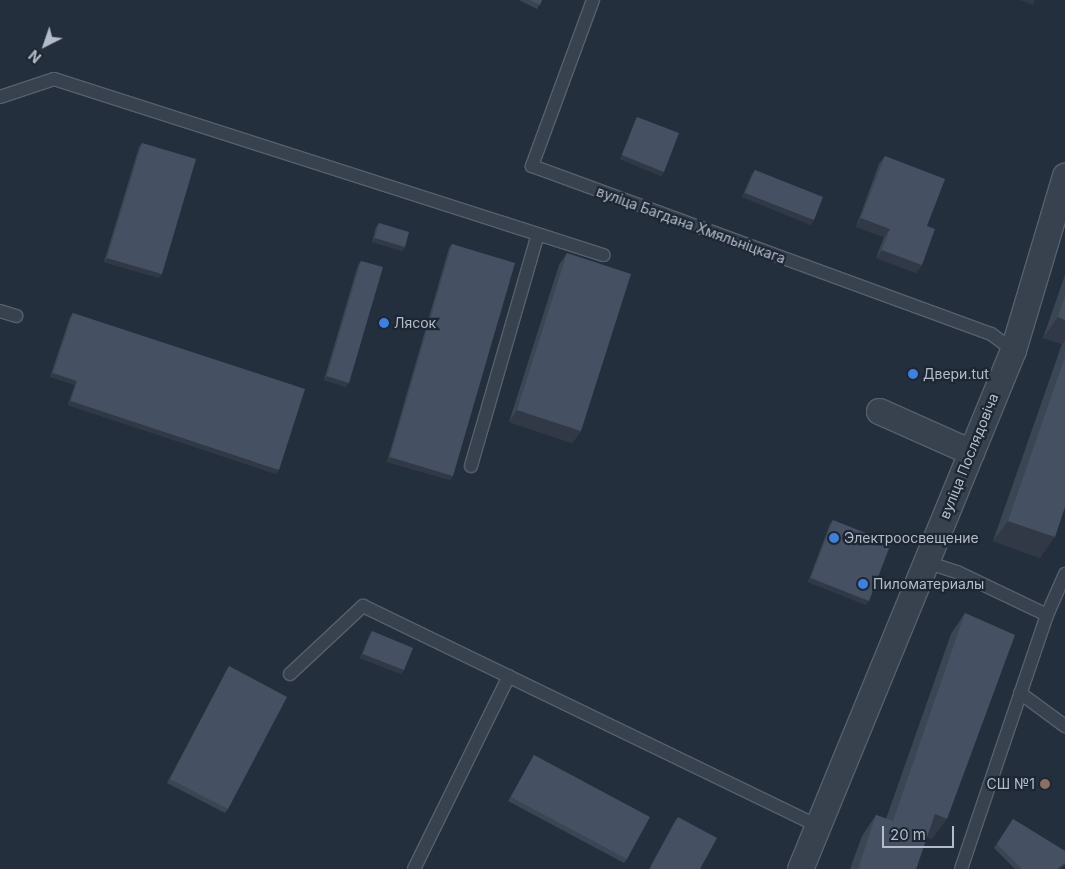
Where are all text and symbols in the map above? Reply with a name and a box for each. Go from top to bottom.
north arrow [20,20,70,70]
text: N [25,47,44,67]
street label: вуліца Багдана Хмяльніцкага [594,183,788,267]
place label: Лясок [394,315,436,331]
marker: Лясок [378,317,390,329]
place label: Двери.tut [923,366,989,382]
marker: Двери.tut [907,368,919,380]
street label: вуліца Послядовіча [936,391,1002,521]
place label: Электроосвещение [844,530,979,546]
marker: Электроосвещение [828,532,840,544]
place label: Пиломатериалы [873,576,984,592]
marker: Пиломатериалы [857,578,869,590]
place label: СШ №1 [986,776,1035,792]
marker: СШ №1 [1039,778,1051,790]
scale bar [885,816,958,848]
text: 20 m [890,825,926,844]

